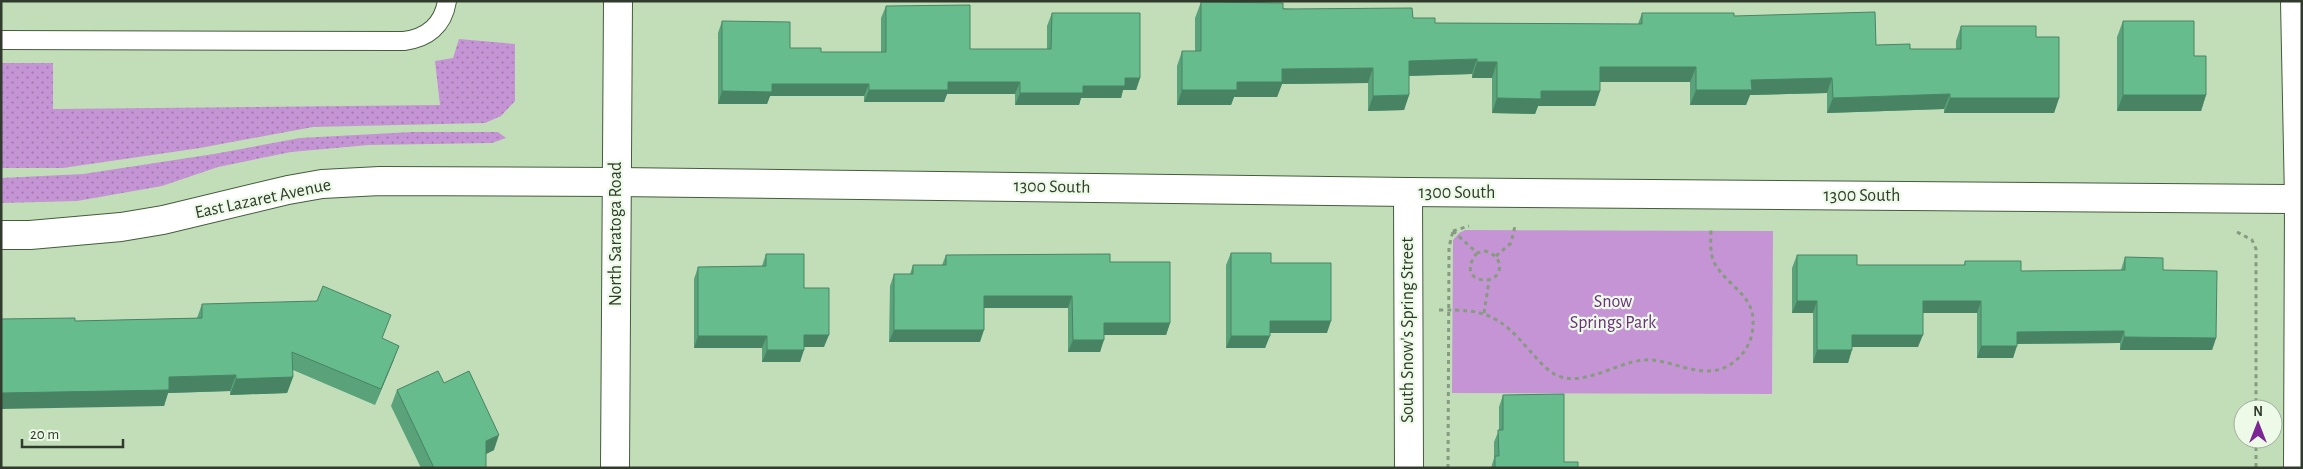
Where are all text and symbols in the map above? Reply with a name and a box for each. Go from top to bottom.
street label: North Saratoga Road [607,162,625,306]
street label: East Lazaret Avenue [193,176,333,222]
street label: 1300 South [1013,177,1091,197]
street label: 1300 South [1419,184,1495,202]
street label: 1300 South [1824,187,1900,205]
street label: South Snow's Spring Street [1399,237,1417,423]
park label: Snow Springs Park [1570,293,1657,332]
north arrow [2233,399,2283,449]
text: N [2253,405,2263,419]
scale bar [22,416,124,448]
text: 20 m [30,427,59,442]

